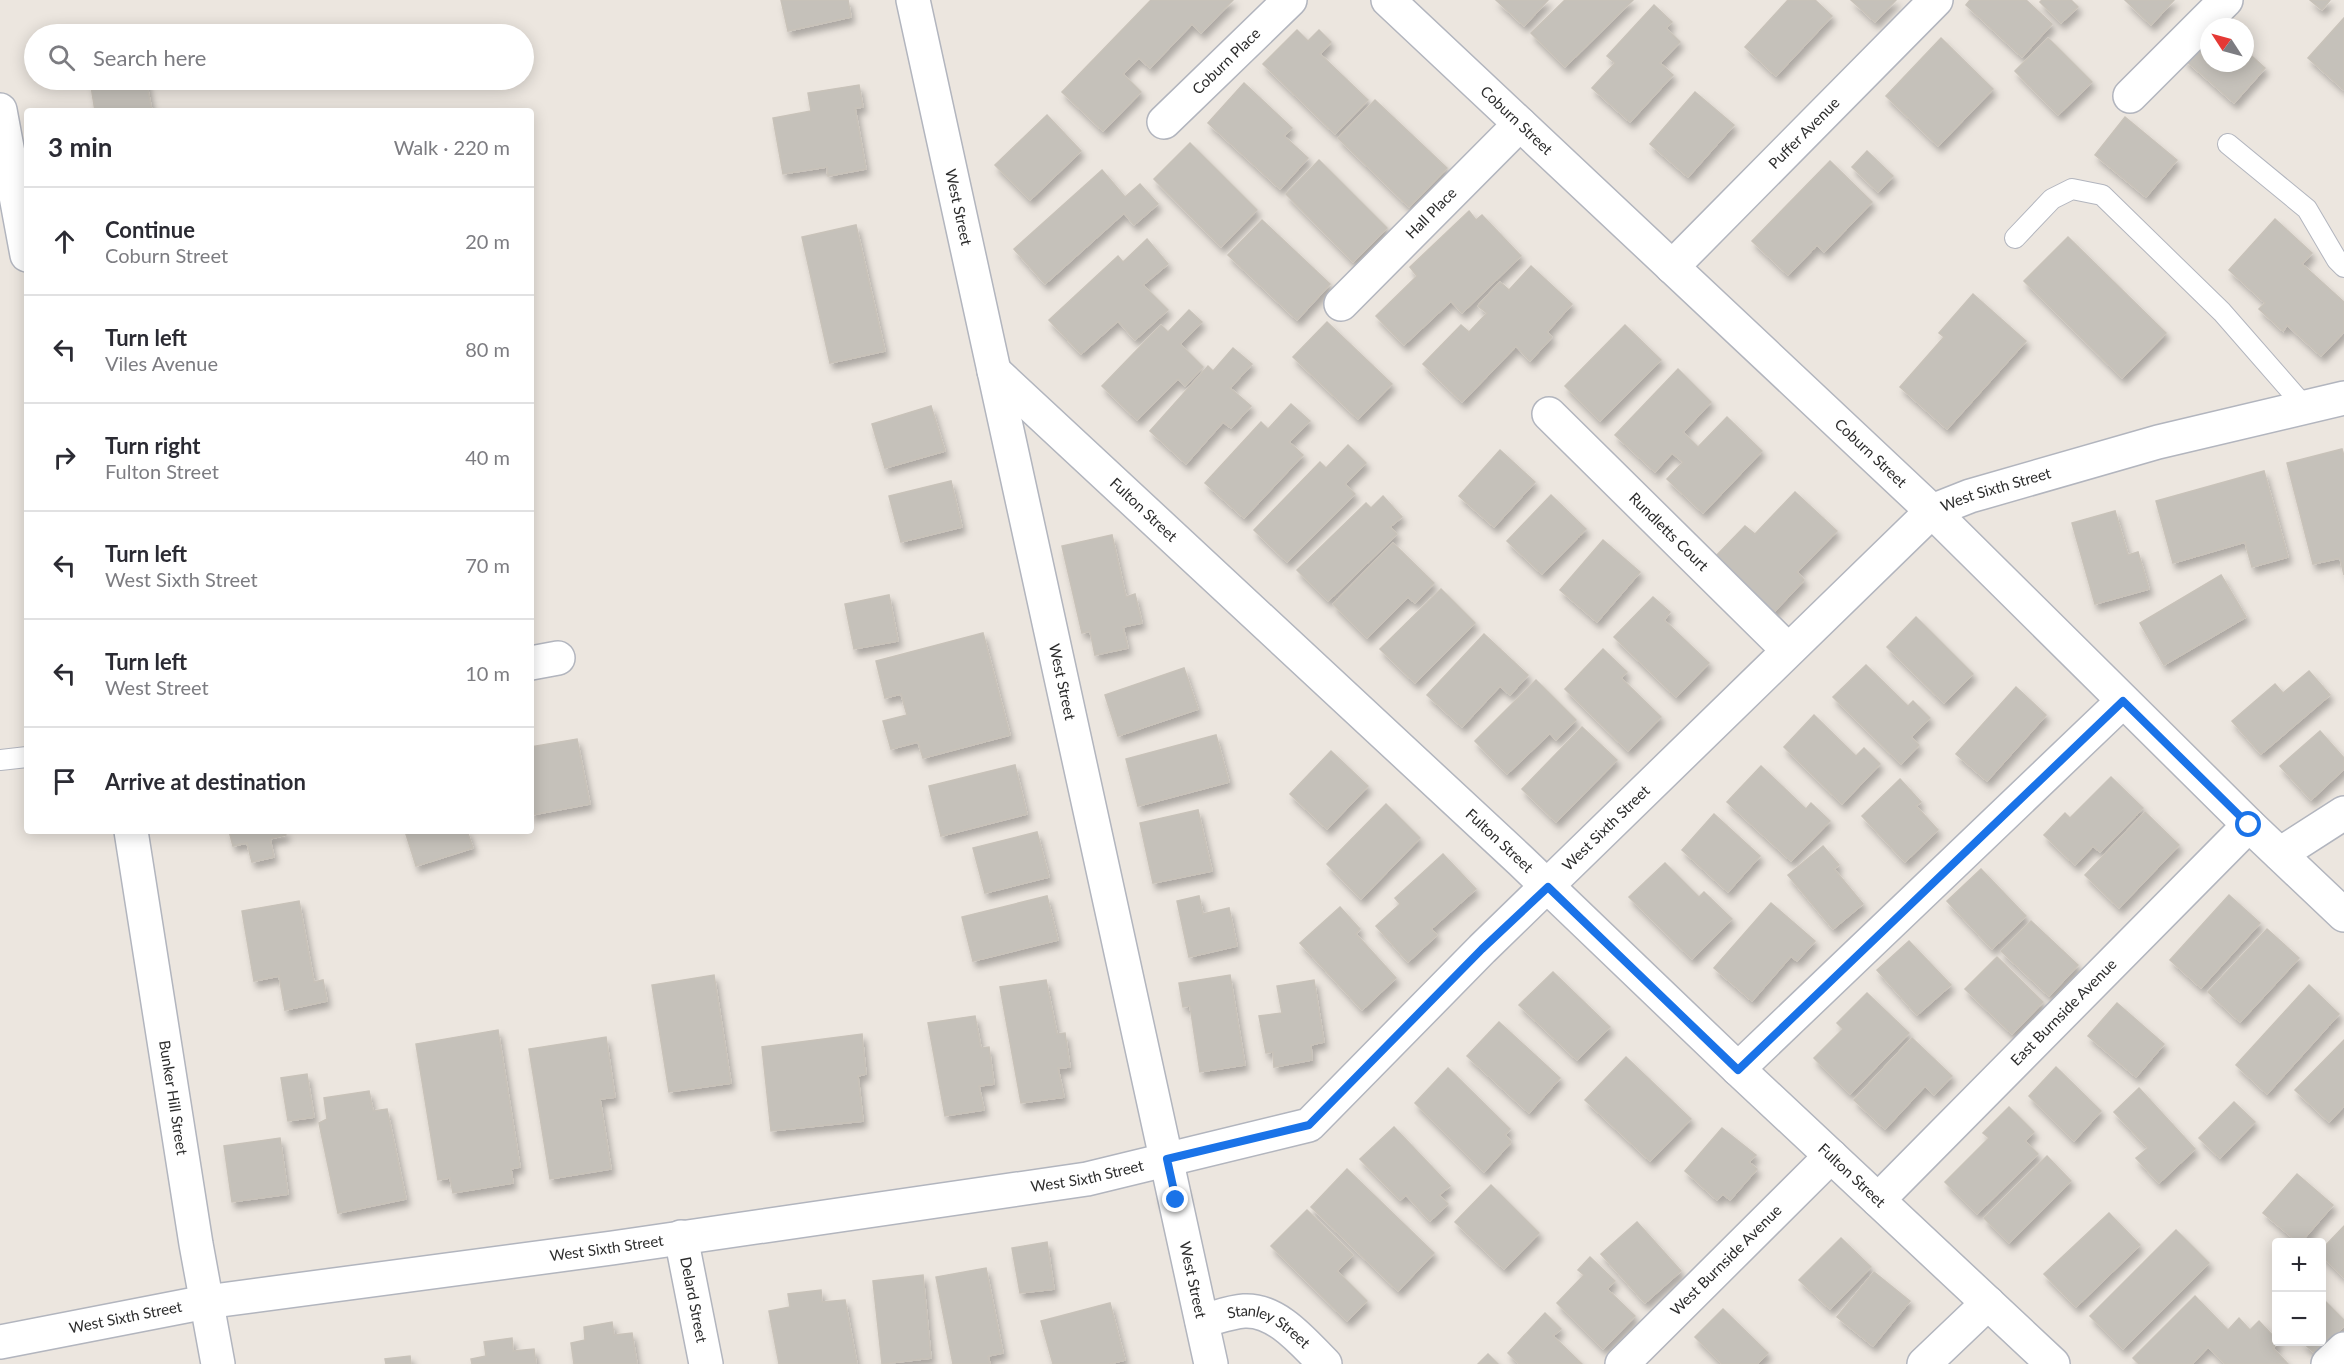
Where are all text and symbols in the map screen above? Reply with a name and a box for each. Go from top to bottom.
north arrow [2200,18,2254,72]
search box [24,24,534,90]
street label: Coburn Place [1188,24,1264,98]
icon: search [45,41,78,74]
text: Search here [93,44,206,71]
street label: Coburn Street [1477,82,1557,158]
street label: Puffer Avenue [1764,93,1843,172]
text: 3 min [48,131,112,163]
text: Walk · 220 m [394,135,510,159]
street label: West Street [942,167,976,247]
street label: Hall Place [1401,183,1460,242]
text: Continue [105,216,195,243]
icon: ahead [48,225,81,258]
text: 20 m [465,229,510,253]
text: Coburn Street [105,243,228,267]
text: Turn left [105,324,187,351]
icon: left [48,333,81,366]
text: 80 m [465,337,510,361]
text: Viles Avenue [105,351,218,375]
street label: Coburn Street [1831,414,1911,491]
text: Turn right [105,432,200,459]
icon: right [48,441,81,474]
text: 40 m [465,445,510,469]
text: Fulton Street [105,459,219,483]
street label: West Sixth Street [1938,463,2053,515]
street label: Fulton Street [1107,473,1182,545]
street label: Rundletts Court [1626,488,1713,575]
text: Turn left [105,540,187,567]
icon: left [48,549,81,582]
text: 70 m [465,553,510,577]
text: West Sixth Street [105,567,258,591]
street label: West Street [1046,642,1080,722]
text: Turn left [105,648,187,675]
icon: left [48,657,81,690]
text: 10 m [465,661,510,685]
text: West Street [105,675,209,699]
icon: arrive [48,765,81,798]
text: Arrive at destination [105,768,306,795]
street label: West Sixth Street [1558,781,1653,874]
street label: Fulton Street [1463,804,1538,876]
route start [2235,811,2261,837]
street label: East Burnside Avenue [2006,954,2120,1069]
street label: Bunker Hill Street [156,1039,192,1157]
street label: Fulton Street [1815,1139,1890,1211]
street label: West Sixth Street [1029,1155,1146,1195]
route end [1162,1186,1188,1212]
street label: West Burnside Avenue [1666,1200,1785,1319]
street label: West Sixth Street [548,1231,665,1264]
map controls [2272,1238,2326,1346]
button: + [2272,1238,2326,1292]
street label: West Street [1176,1240,1211,1320]
street label: Delard Street [677,1255,712,1345]
button: − [2272,1292,2326,1346]
street label: West Sixth Street [67,1297,184,1336]
street label: Stanley Street [1225,1301,1315,1352]

